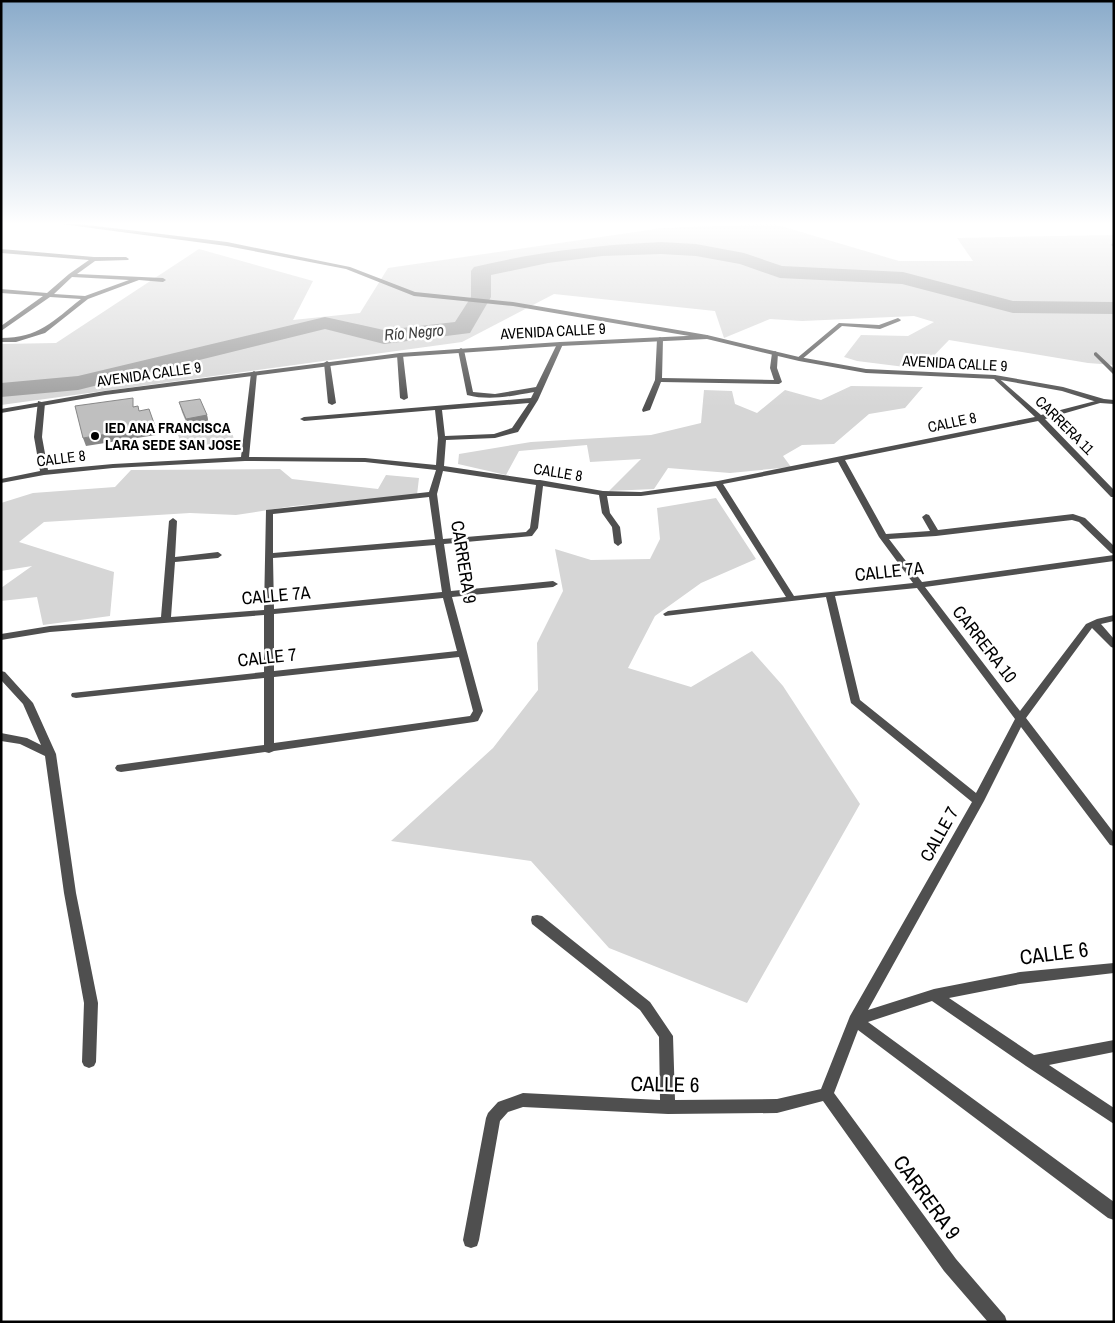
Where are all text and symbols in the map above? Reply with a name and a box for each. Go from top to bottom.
water label: Río Negro [383,318,445,346]
street label: AVENIDA CALLE 9 [499,318,606,344]
street label: AVENIDA CALLE 9 [901,350,1008,376]
street label: AVENIDA CALLE 9 [95,356,203,392]
street label: CARRERA 11 [1031,391,1099,459]
street label: CALLE 8 [926,407,978,437]
place label: IED ANA FRANCISCA LARA SEDE SAN JOSE [105,417,241,455]
marker: IED ANA FRANCISCA LARA SEDE SAN JOSE [89,430,101,442]
street label: CALLE 8 [35,445,87,471]
street label: CALLE 8 [532,458,584,486]
street label: CARRERA 9 [445,519,483,605]
street label: CALLE 7A [853,555,925,587]
street label: CALLE 7A [241,580,312,610]
street label: CARRERA 10 [947,600,1023,688]
street label: CALLE 7 [236,641,298,673]
street label: CALLE 7 [914,802,964,866]
street label: CALLE 6 [1018,934,1090,972]
street label: CALLE 6 [630,1069,700,1099]
street label: CARRERA 9 [887,1149,967,1245]

